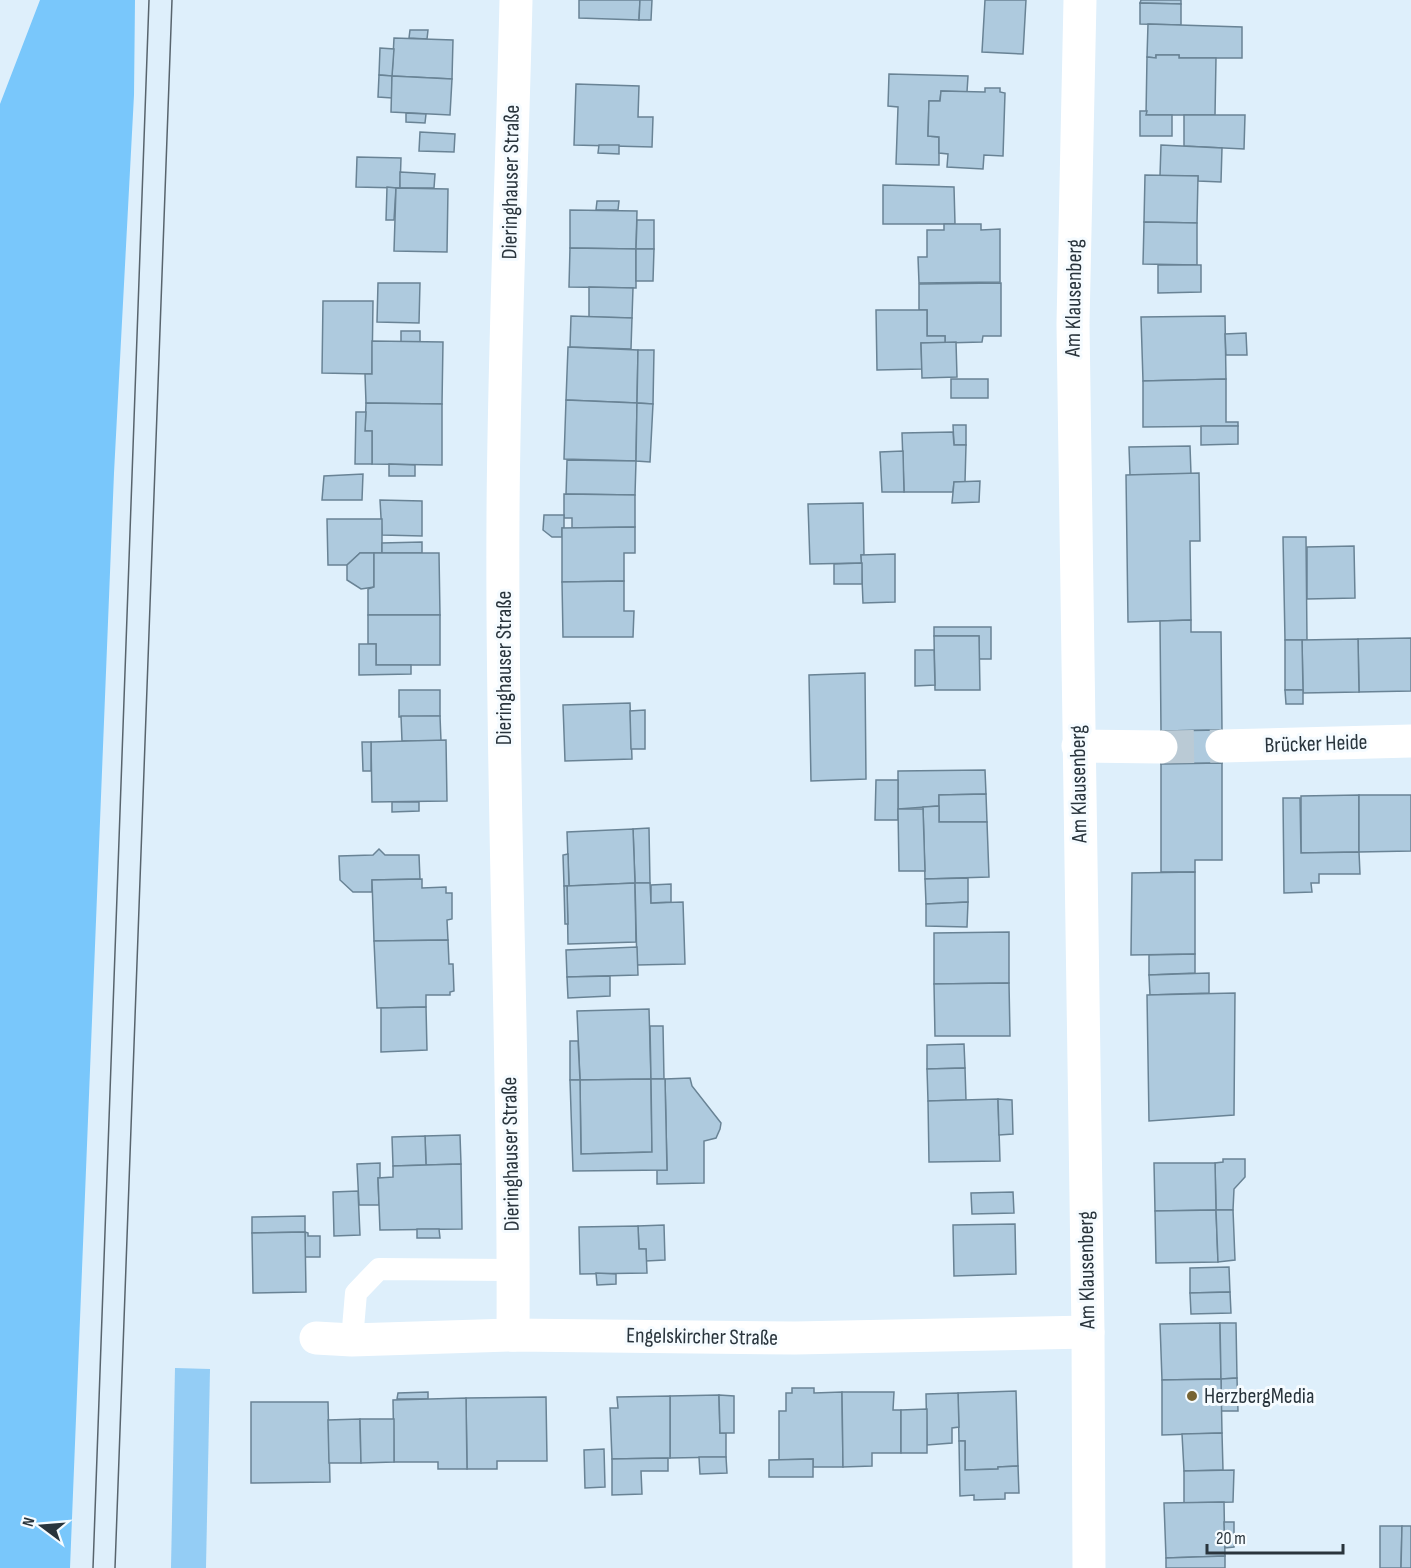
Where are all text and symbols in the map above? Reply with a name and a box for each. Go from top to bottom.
street label: Dieringhauser Straße [496,104,526,260]
street label: Am Klausenberg [1059,239,1089,358]
street label: Dieringhauser Straße [491,591,518,745]
street label: Am Klausenberg [1064,725,1094,844]
street label: Brücker Heide [1264,729,1368,759]
street label: Dieringhauser Straße [496,1076,526,1232]
street label: Am Klausenberg [1072,1211,1102,1330]
street label: Engelskircher Straße [626,1322,778,1352]
place label: HerzbergMedia [1204,1383,1314,1410]
marker: HerzbergMedia [1185,1389,1199,1403]
north arrow [12,1496,72,1556]
text: N [19,1516,39,1529]
scale bar [1207,1517,1344,1555]
text: 20 m [1216,1528,1246,1549]

